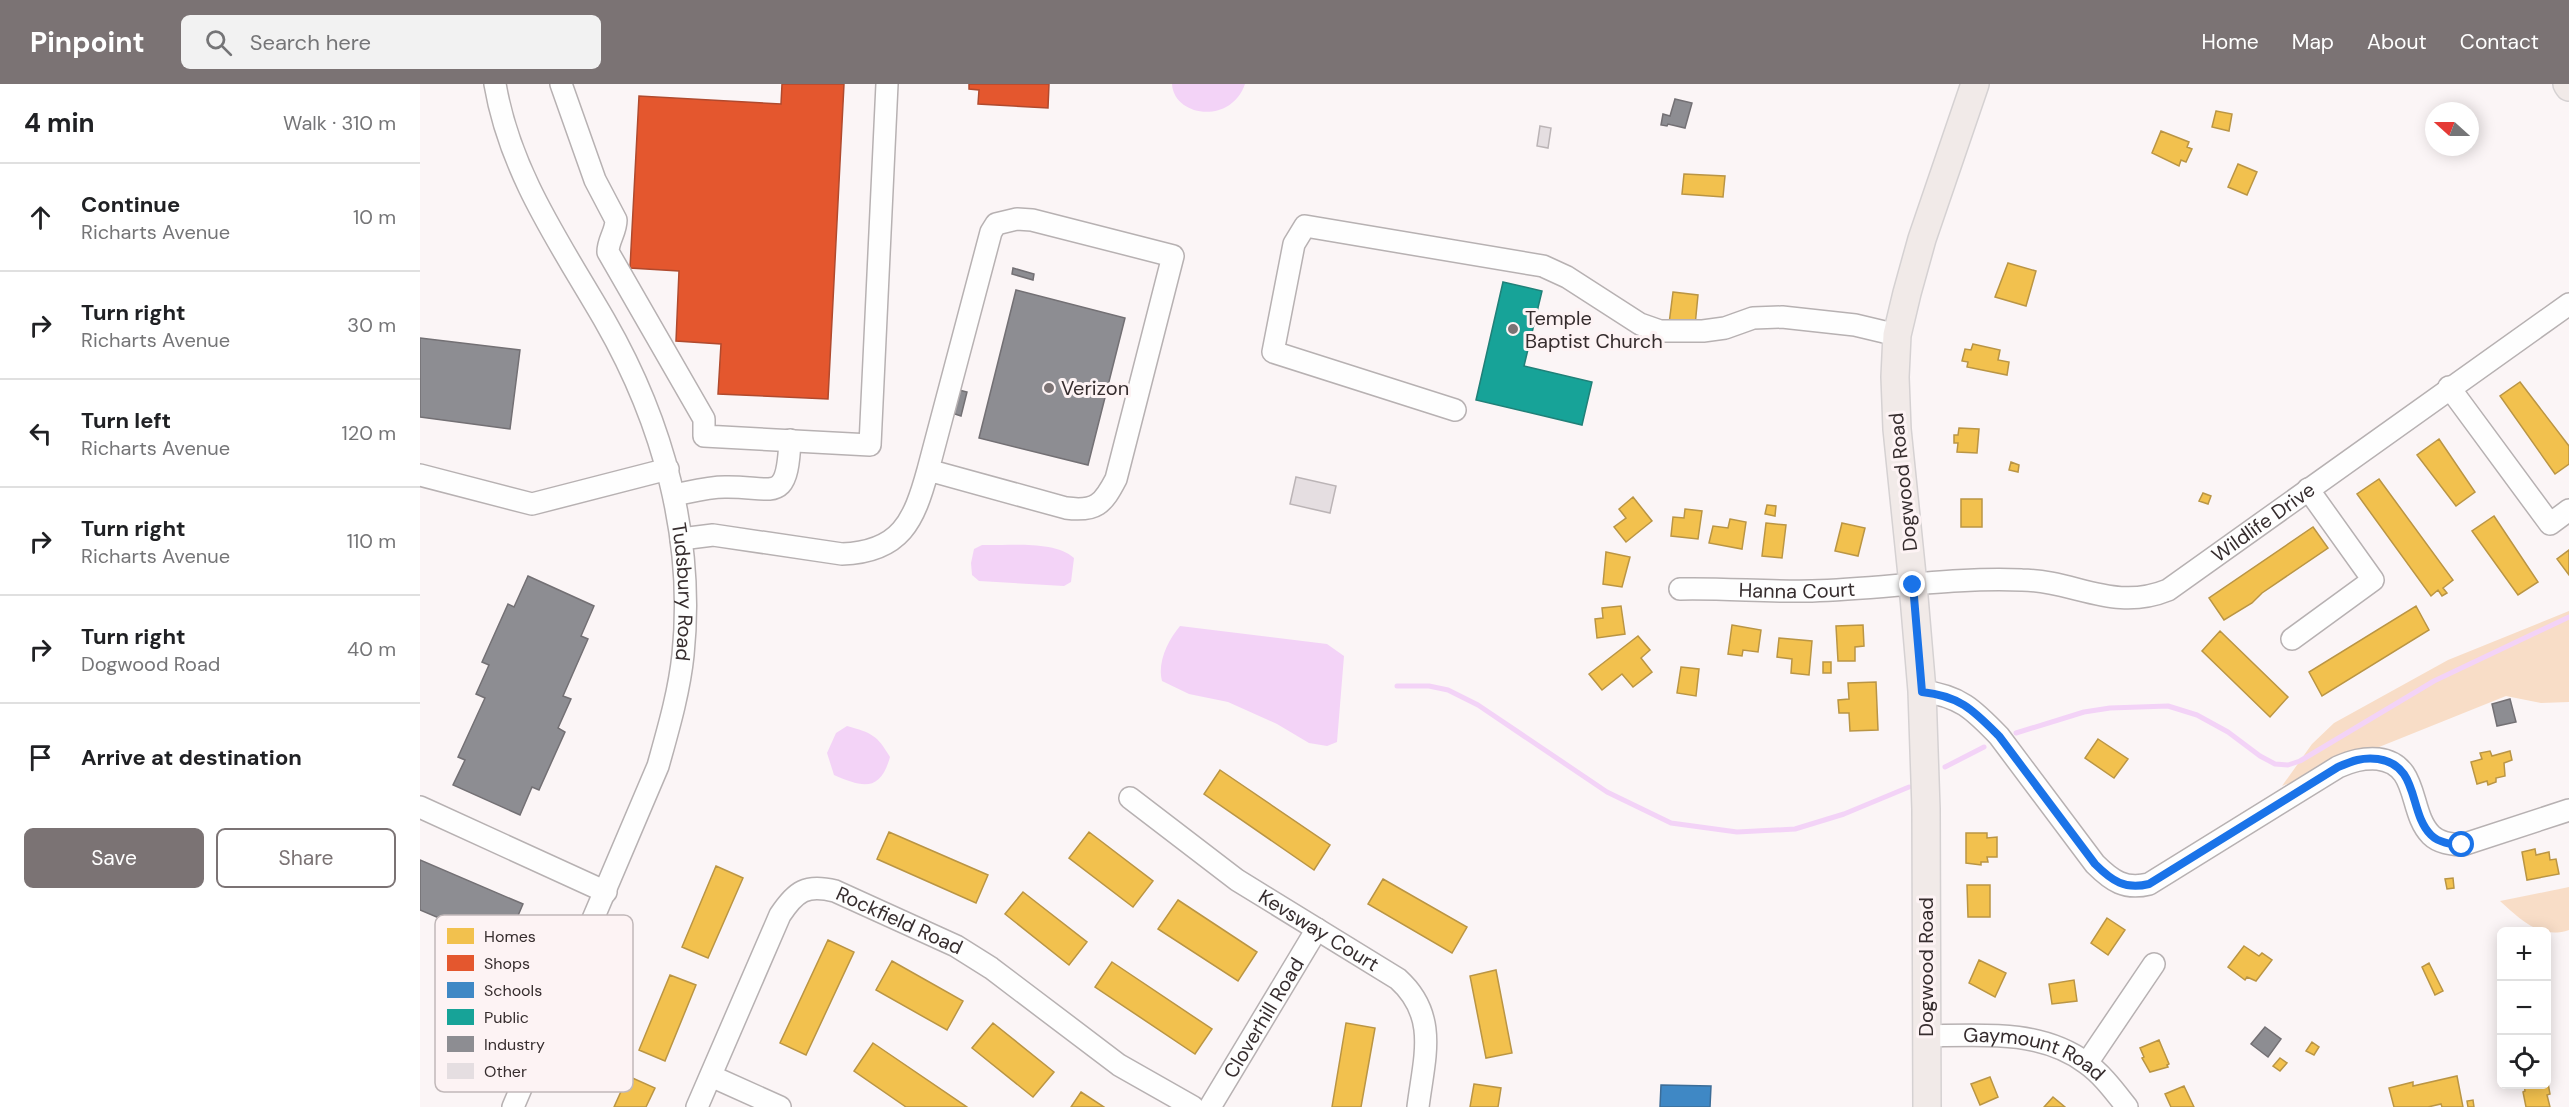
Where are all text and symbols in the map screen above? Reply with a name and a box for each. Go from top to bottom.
search box [181,15,601,69]
text: Pinpoint [30,24,145,61]
icon: search [202,26,235,59]
text: Search here [250,28,371,57]
text: Home [2201,28,2259,56]
text: Map [2292,28,2334,56]
text: About [2367,28,2427,56]
text: Contact [2460,28,2539,56]
north arrow [2425,102,2479,156]
text: 4 min [24,106,95,140]
text: Walk · 310 m [283,110,396,136]
text: Continue [81,190,180,219]
icon: ahead [24,201,57,234]
text: 10 m [353,204,396,230]
text: Richarts Avenue [81,219,230,245]
text: Turn right [81,298,186,327]
place label: Temple Baptist Church [1525,305,1663,354]
icon: right [24,309,57,342]
text: 30 m [347,312,396,338]
marker: Temple Baptist Church [1506,322,1520,336]
text: Richarts Avenue [81,327,230,353]
place label: Verizon [1061,375,1129,401]
marker: Verizon [1042,381,1056,395]
text: Turn left [81,406,171,435]
street label: Dogwood Road [1883,411,1923,553]
icon: left [24,417,57,450]
text: 120 m [342,420,396,446]
text: Richarts Avenue [81,435,230,461]
street label: Wildlife Drive [2206,476,2320,568]
text: Turn right [81,514,186,543]
street label: Tudsbury Road [666,521,699,662]
icon: right [24,525,57,558]
text: 110 m [347,528,396,554]
text: Richarts Avenue [81,543,230,569]
route end [1899,571,1925,597]
street label: Hanna Court [1738,576,1856,604]
text: Turn right [81,622,186,651]
icon: right [24,633,57,666]
text: 40 m [347,636,396,662]
text: Dogwood Road [81,651,220,677]
icon: arrive [24,741,57,774]
text: Arrive at destination [81,743,302,772]
button: Save [24,828,204,888]
button: Share [216,828,396,888]
route start [2448,831,2474,857]
street label: Rockfield Road [832,880,967,960]
street label: Kevsway Court [1254,884,1384,977]
street label: Dogwood Road [1913,897,1939,1037]
legend [435,915,633,1092]
text: Homes [484,926,536,947]
map controls [2497,927,2551,1089]
button: + [2497,927,2551,981]
text: Shops [484,953,530,974]
street label: Cloverhill Road [1217,953,1310,1083]
text: Schools [484,980,542,1001]
button: − [2497,981,2551,1035]
text: Public [484,1007,529,1028]
street label: Gaymount Road [1963,1022,2111,1086]
text: Industry [484,1034,545,1055]
button: locate [2497,1035,2551,1089]
text: Other [484,1061,527,1082]

